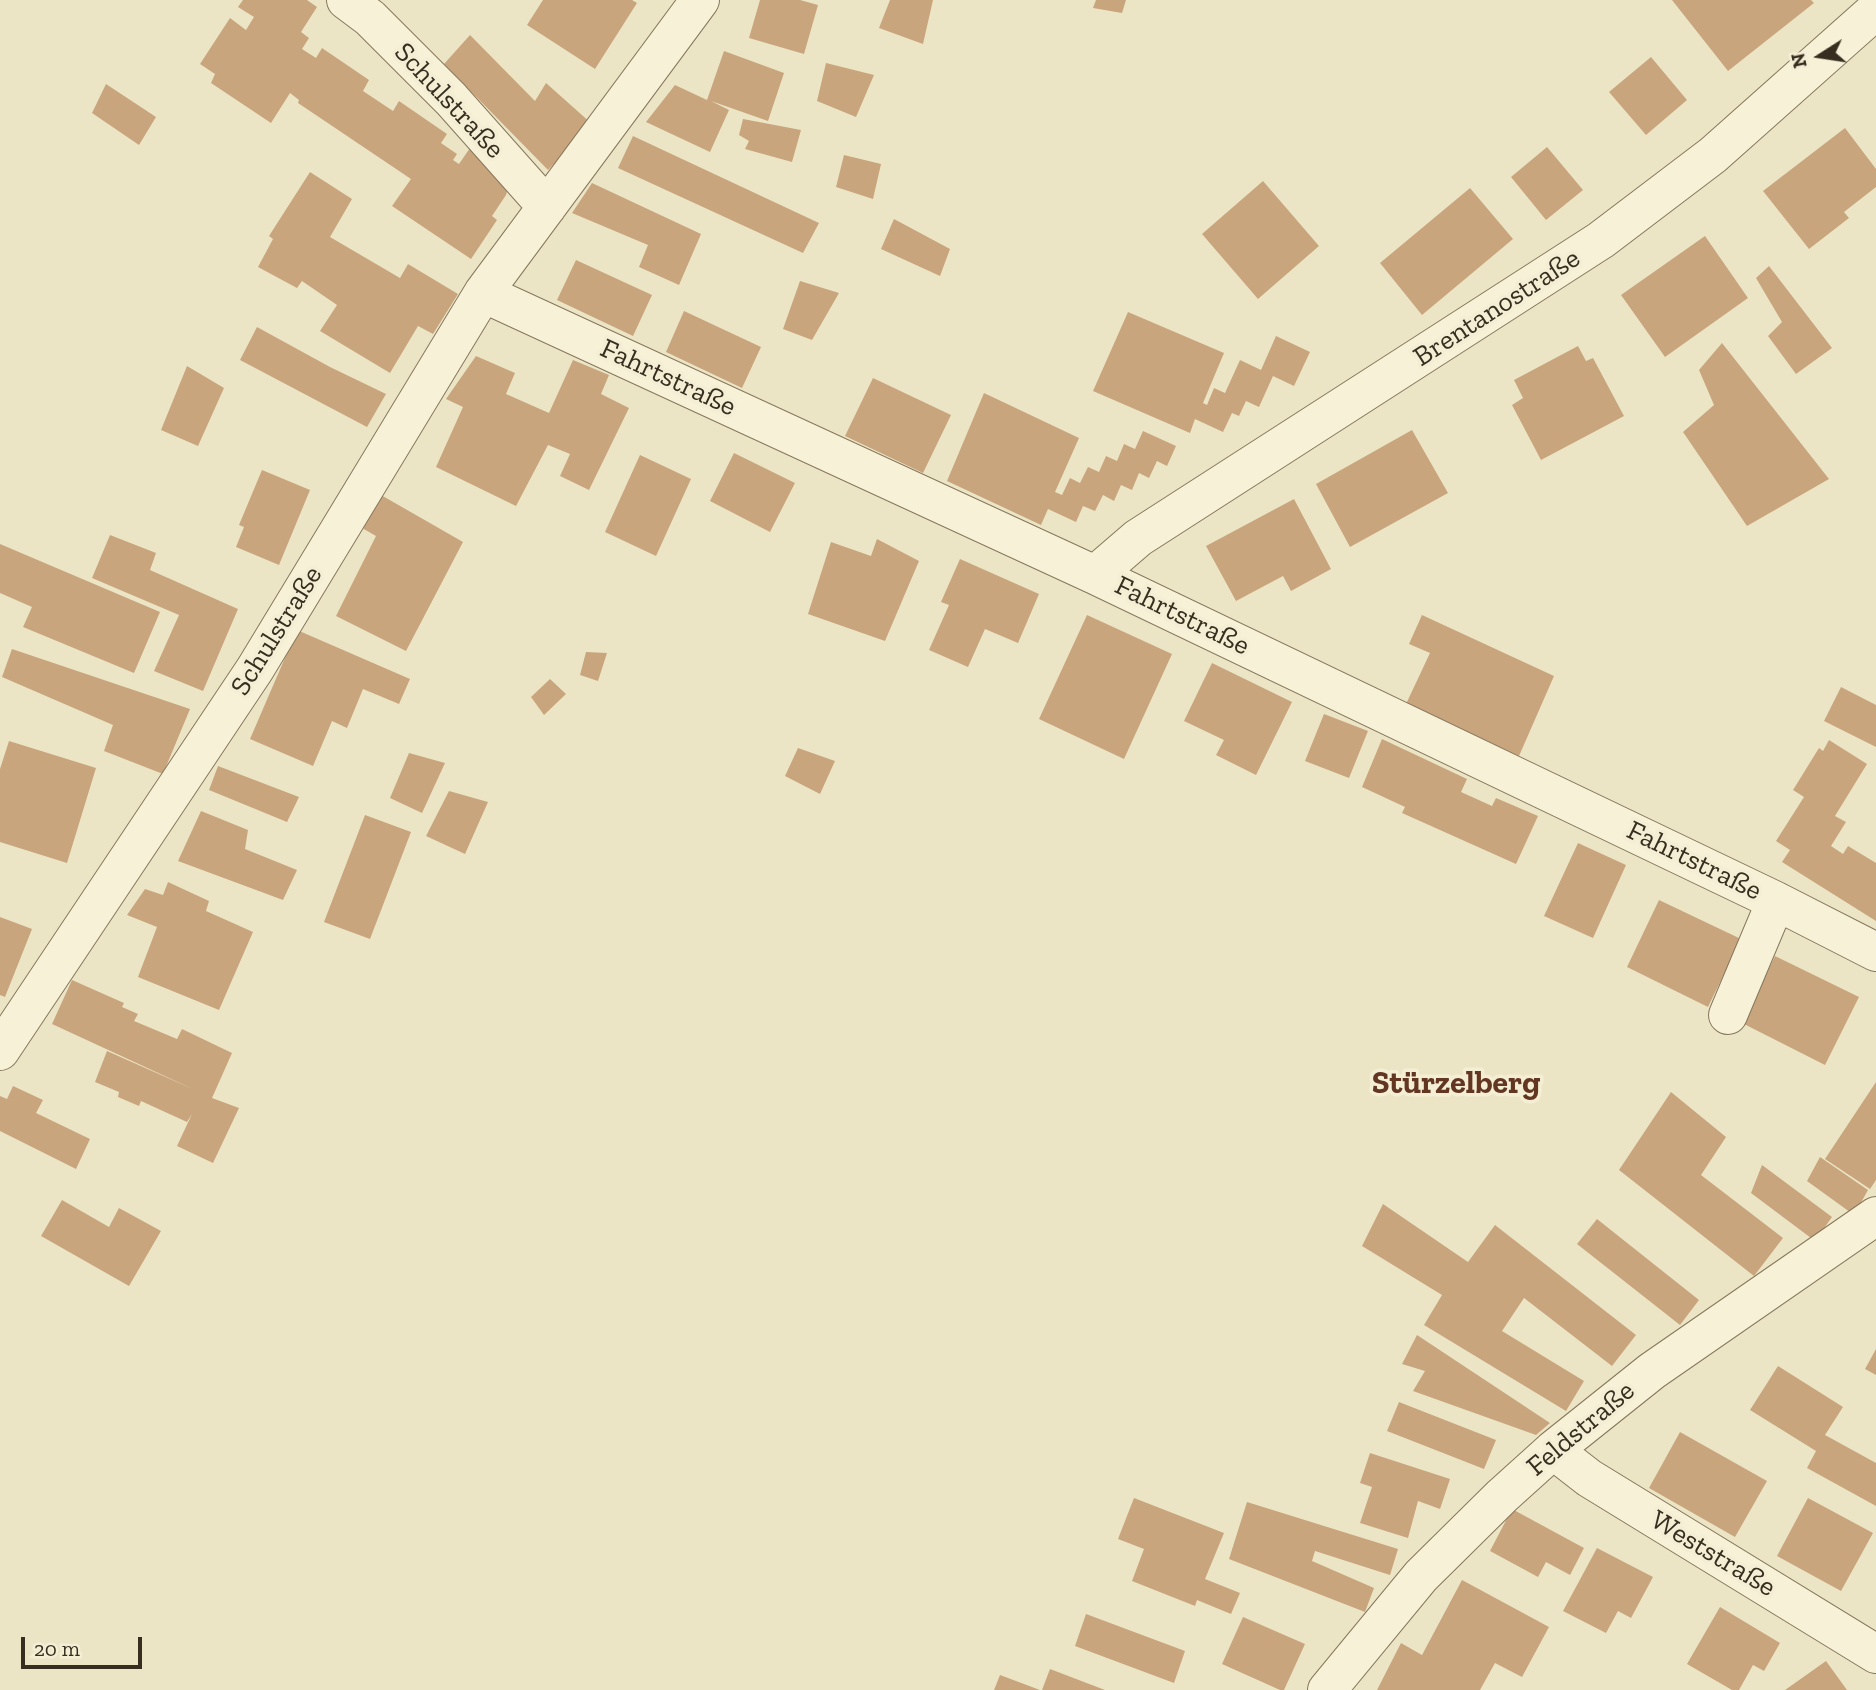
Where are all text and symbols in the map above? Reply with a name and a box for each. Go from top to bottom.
north arrow [1785,21,1855,91]
street label: Schulstraße [387,36,511,166]
text: N [1786,51,1812,70]
street label: Brentanostraße [1408,242,1586,374]
street label: Fahrtstraße [595,332,741,424]
street label: Schulstraße [224,560,330,702]
street label: Fahrtstraße [1109,569,1255,663]
street label: Fahrtstraße [1621,814,1767,908]
district label: Stürzelberg [1372,1065,1540,1103]
street label: Feldstraße [1520,1374,1642,1484]
street label: Weststraße [1644,1504,1782,1604]
scale bar [24,1624,145,1668]
text: 20 m [34,1636,80,1661]

